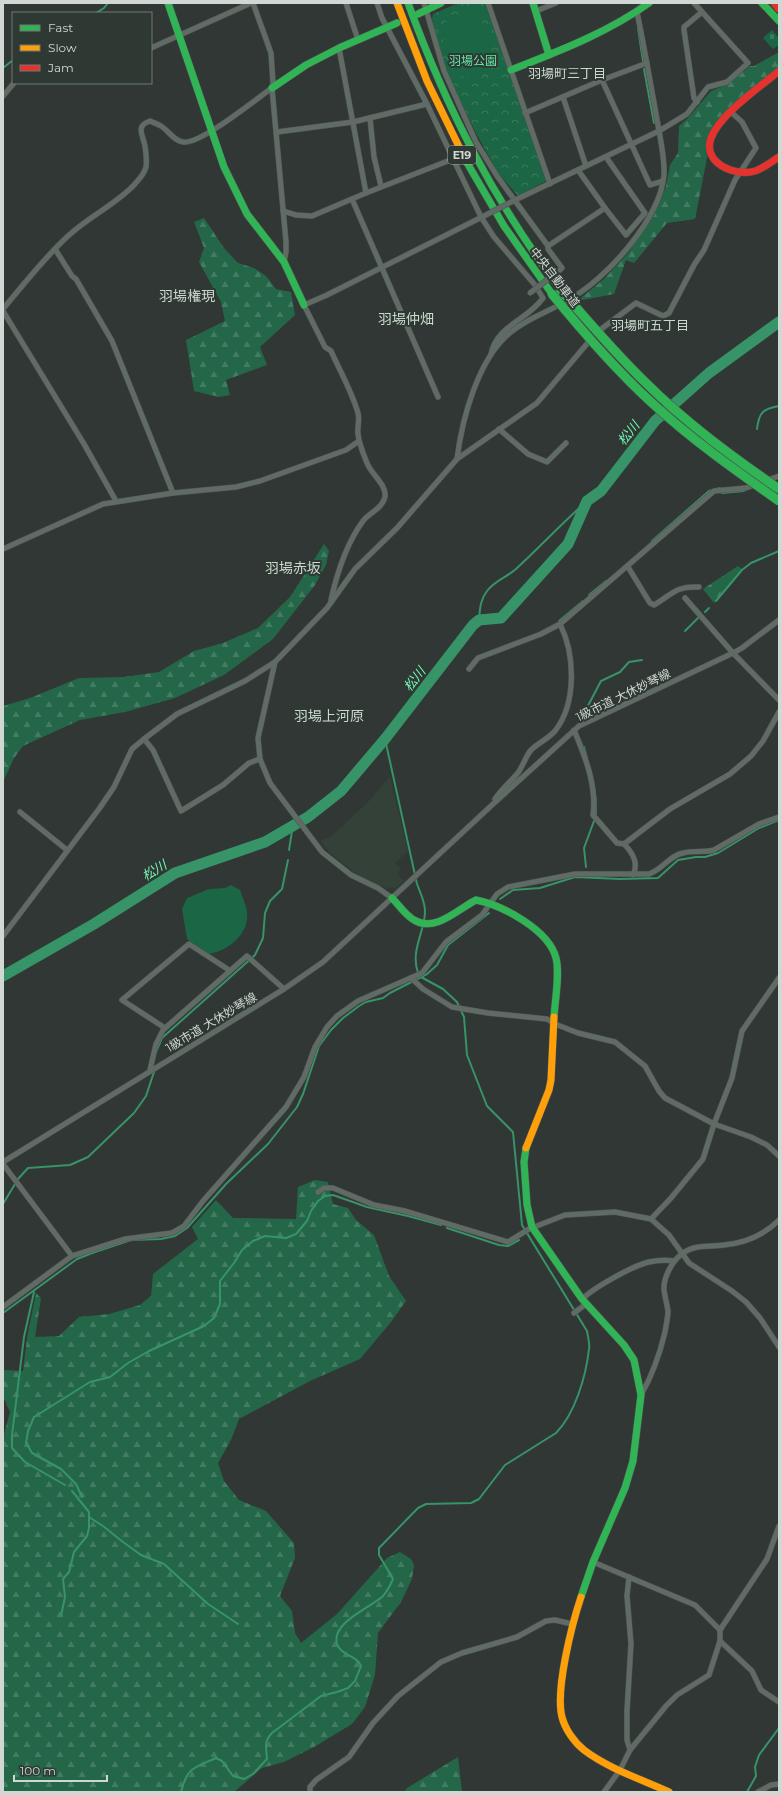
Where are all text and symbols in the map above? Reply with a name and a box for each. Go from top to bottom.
legend [12,12,152,84]
text: Fast [48,20,73,35]
text: Slow [48,40,77,55]
park label: 羽場公園 [449,53,497,68]
text: Jam [47,60,74,75]
district label: 羽場町三丁目 [528,65,606,81]
road number: E19 [448,146,476,164]
street label: 中央自動車道 [527,244,583,310]
district label: 羽場権現 [159,287,215,305]
district label: 羽場仲畑 [378,310,434,328]
district label: 羽場町五丁目 [611,317,689,333]
water label: 松川 [614,416,644,448]
district label: 羽場赤坂 [265,559,321,577]
water label: 松川 [400,662,430,694]
street label: 1級市道 大休妙琴線 [573,666,673,724]
district label: 羽場上河原 [294,707,364,725]
water label: 松川 [139,855,171,884]
street label: 1級市道 大休妙琴線 [163,989,259,1055]
scale bar [14,1757,107,1783]
text: 100 m [20,1763,56,1778]

